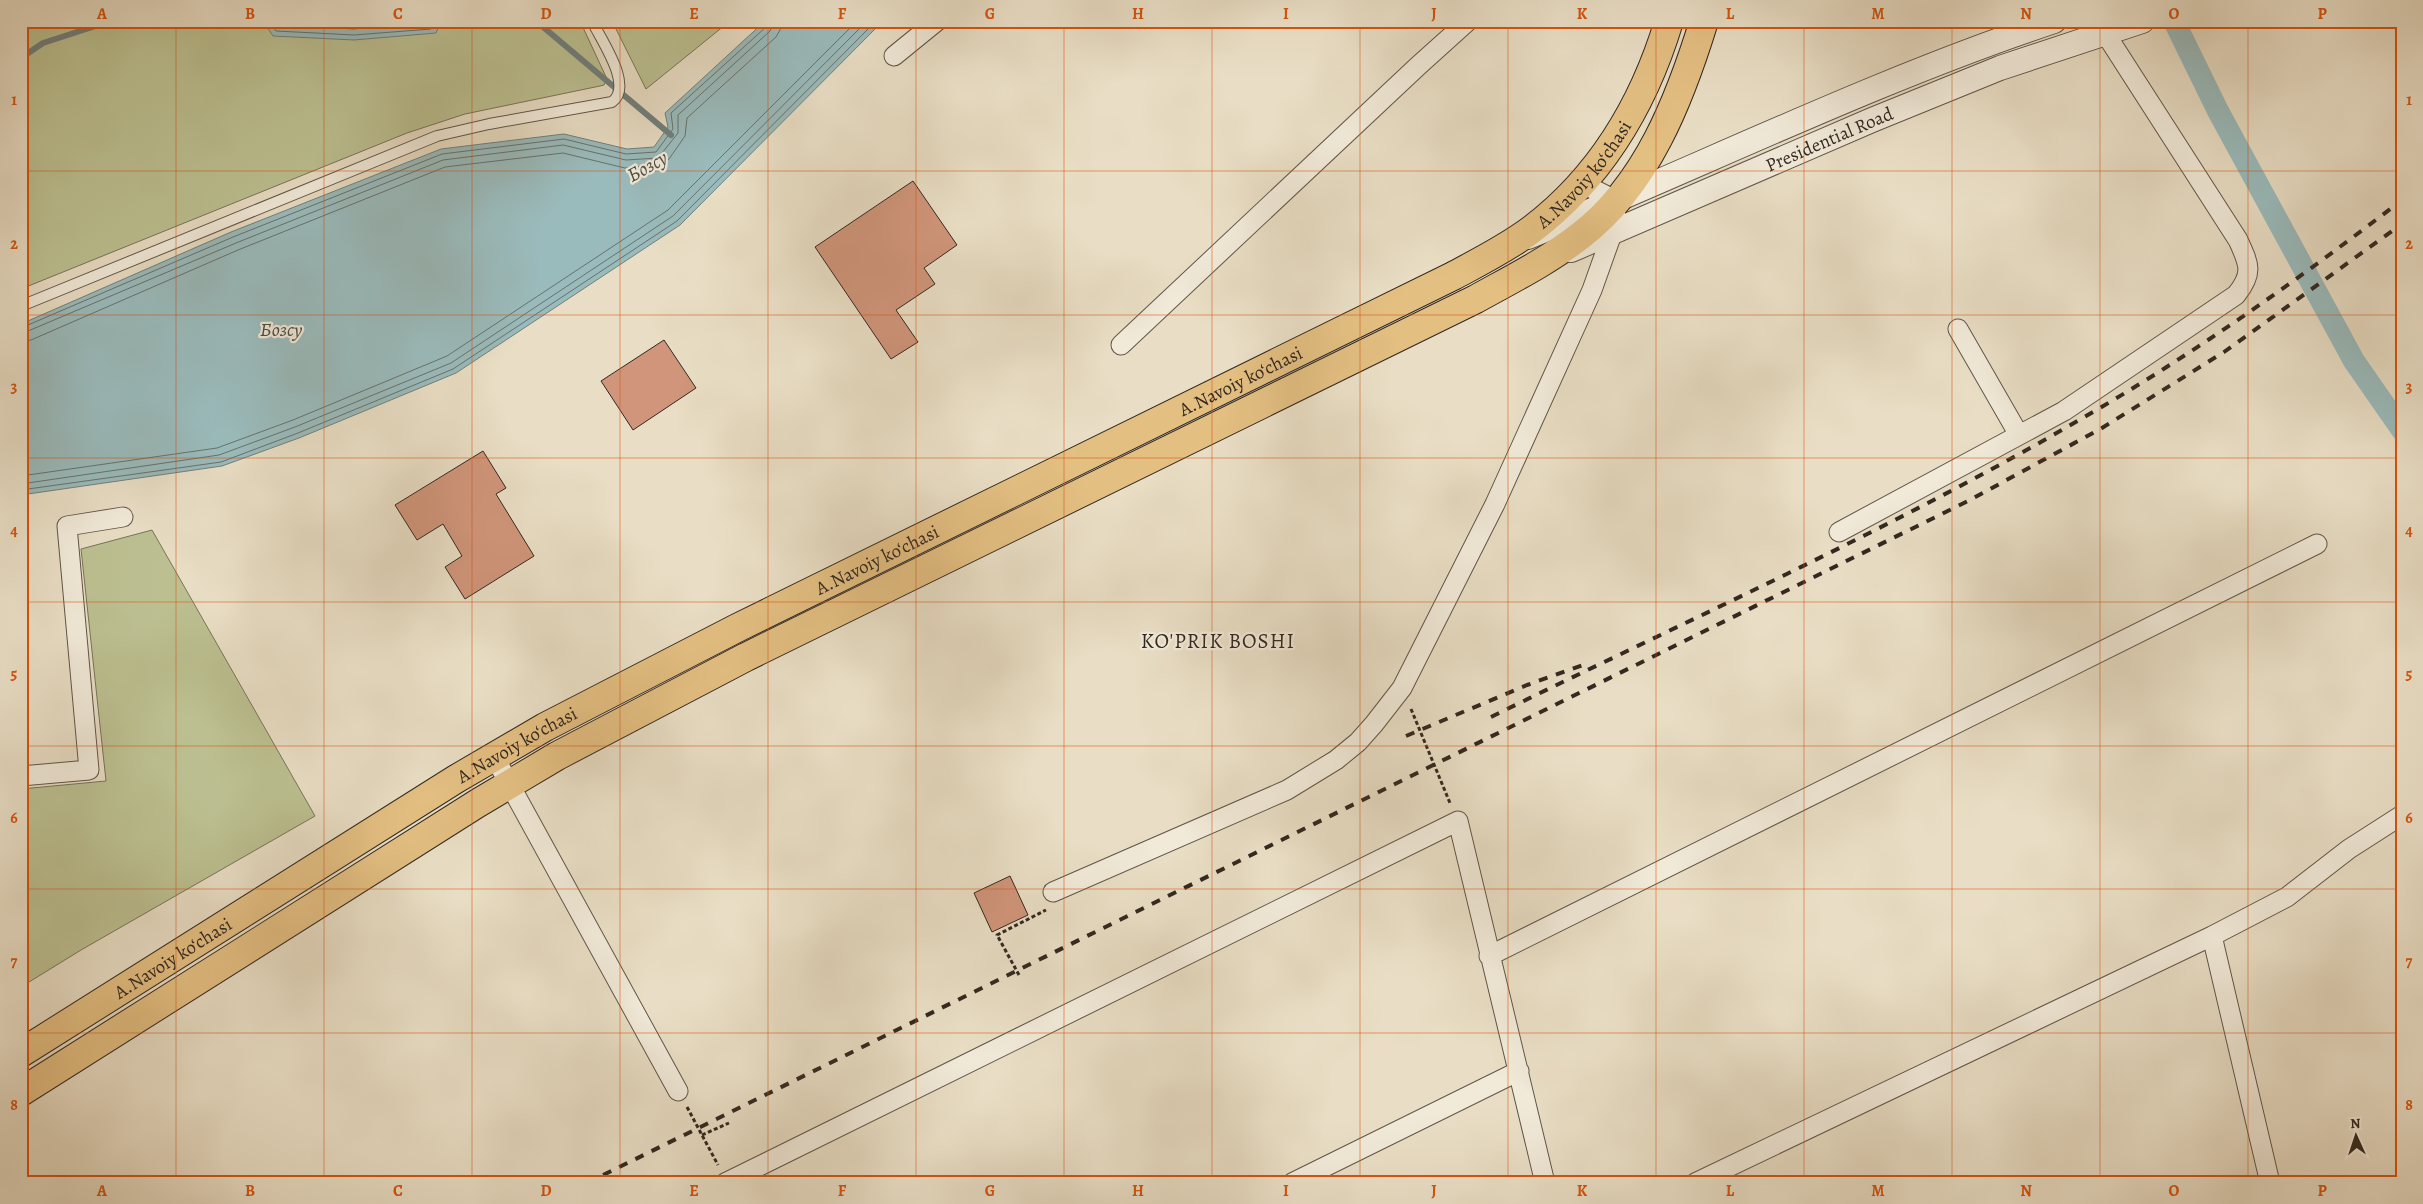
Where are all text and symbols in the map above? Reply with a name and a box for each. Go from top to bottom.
text: A [96,3,108,25]
text: B [245,3,255,25]
text: C [393,3,403,25]
text: D [540,3,552,25]
text: E [689,3,699,25]
text: F [838,3,847,25]
text: G [985,3,995,25]
text: H [1132,3,1144,25]
text: I [1283,3,1289,25]
text: J [1431,3,1437,25]
text: K [1577,3,1588,25]
text: L [1726,3,1735,25]
text: M [1871,3,1885,25]
text: N [2020,3,2032,25]
text: O [2169,3,2180,25]
text: P [2317,3,2327,25]
text: 1 [11,89,17,111]
text: 1 [2406,89,2412,111]
street label: Presidential Road [1762,101,1898,179]
street label: A.Navoiy ko‘chasi [1531,116,1638,235]
water label: Бозсу [622,144,673,189]
text: 2 [10,233,18,255]
text: 2 [2405,233,2413,255]
water label: Бозсу [260,316,303,343]
street label: A.Navoiy ko‘chasi [1174,340,1307,423]
text: 3 [11,376,18,398]
text: 3 [2406,376,2413,398]
street label: A.Navoiy ko‘chasi [810,519,943,602]
text: 4 [10,520,18,542]
text: 4 [2405,520,2413,542]
district label: KO'PRIK BOSHI [1141,627,1295,655]
text: 5 [11,663,18,685]
text: 5 [2406,663,2413,685]
street label: A.Navoiy ko‘chasi [451,701,582,790]
text: 6 [10,807,18,829]
text: 6 [2405,807,2413,829]
street label: A.Navoiy ko‘chasi [108,912,237,1006]
text: 7 [11,951,18,973]
text: 7 [2406,951,2413,973]
text: 8 [10,1094,18,1116]
text: 8 [2405,1094,2413,1116]
north arrow [2330,1112,2380,1162]
text: N [2350,1114,2361,1133]
text: A [96,1180,108,1202]
text: B [245,1180,255,1202]
text: C [393,1180,403,1202]
text: D [540,1180,552,1202]
text: E [689,1180,699,1202]
text: F [838,1180,847,1202]
text: G [985,1180,995,1202]
text: H [1132,1180,1144,1202]
text: I [1283,1180,1289,1202]
text: J [1431,1180,1437,1202]
text: K [1577,1180,1588,1202]
text: L [1726,1180,1735,1202]
text: M [1871,1180,1885,1202]
text: N [2020,1180,2032,1202]
text: O [2169,1180,2180,1202]
text: P [2317,1180,2327,1202]

